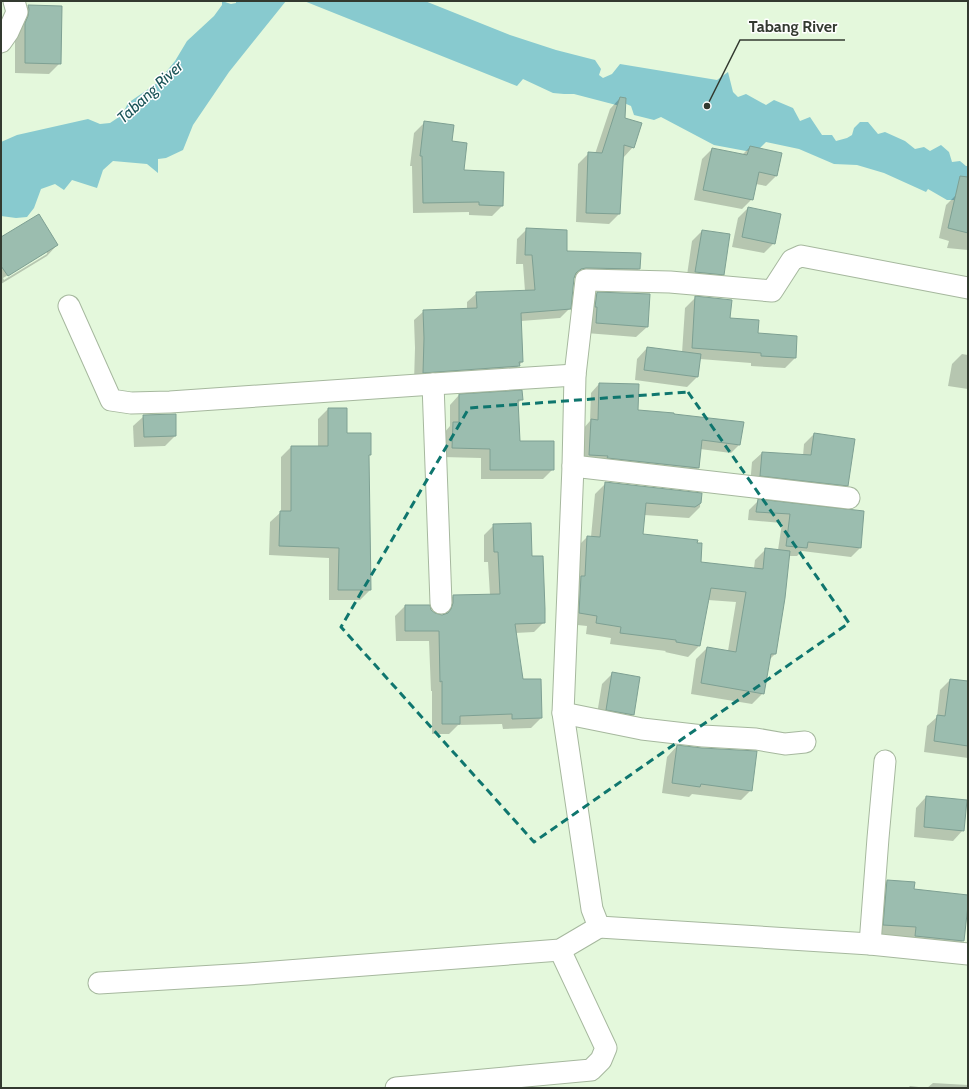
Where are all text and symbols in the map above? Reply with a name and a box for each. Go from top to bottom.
callout: Tabang River [740,12,845,40]
text: Tabang River [749,17,838,36]
water label: Tabang River [113,56,188,127]

